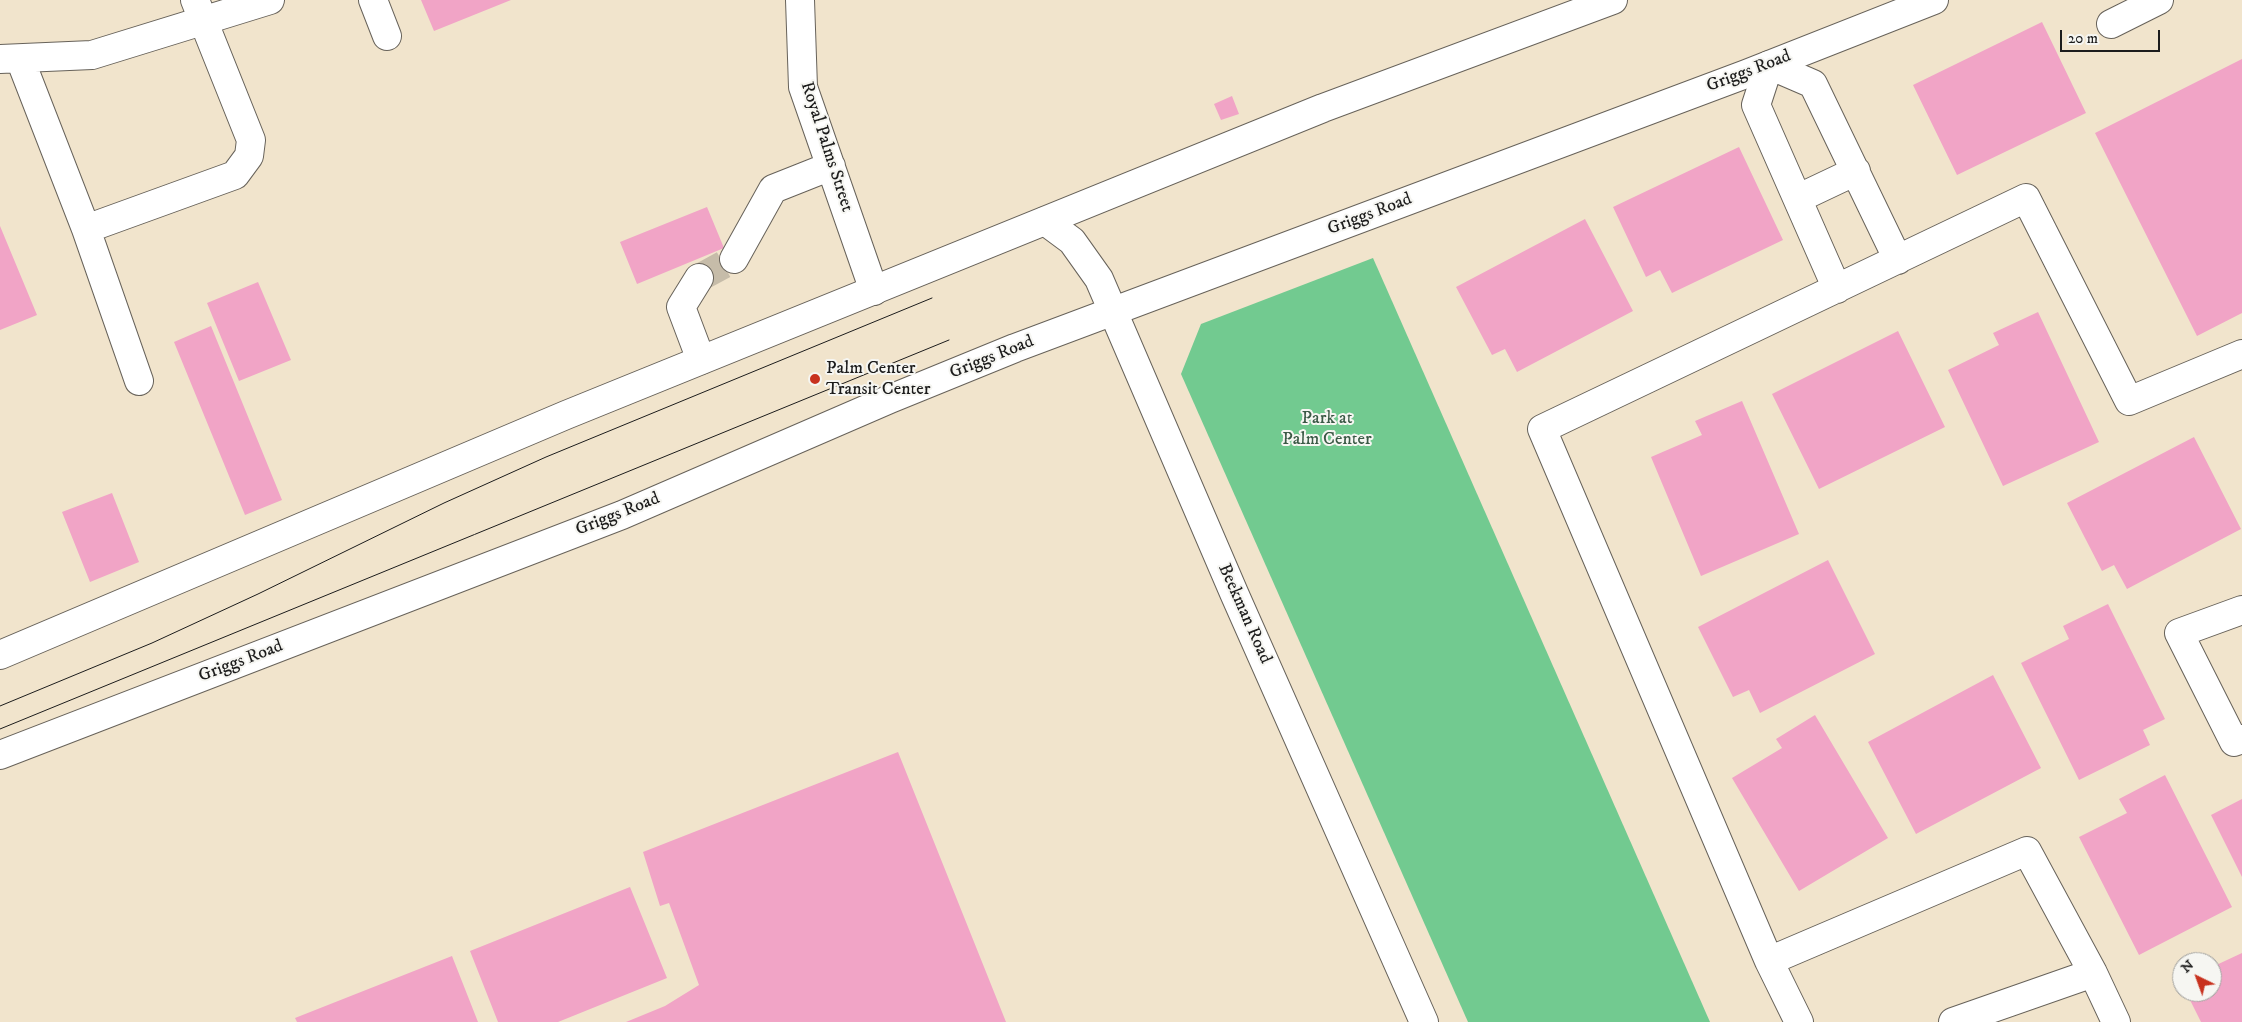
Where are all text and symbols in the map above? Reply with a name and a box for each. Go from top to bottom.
scale bar [2062,20,2162,52]
text: 20 m [2068,29,2098,48]
street label: Griggs Road [1704,46,1794,98]
street label: Royal Palms Street [795,79,857,215]
street label: Griggs Road [1325,189,1415,241]
street label: Griggs Road [947,331,1037,385]
place label: Palm Center Transit Center [826,358,930,400]
marker: Palm Center Transit Center [808,372,822,386]
park label: Park at Palm Center [1282,408,1372,450]
street label: Griggs Road [573,488,663,542]
street label: Beekman Road [1212,561,1276,667]
street label: Griggs Road [196,636,286,688]
north arrow [2172,952,2222,1002]
text: N [2177,956,2198,977]

